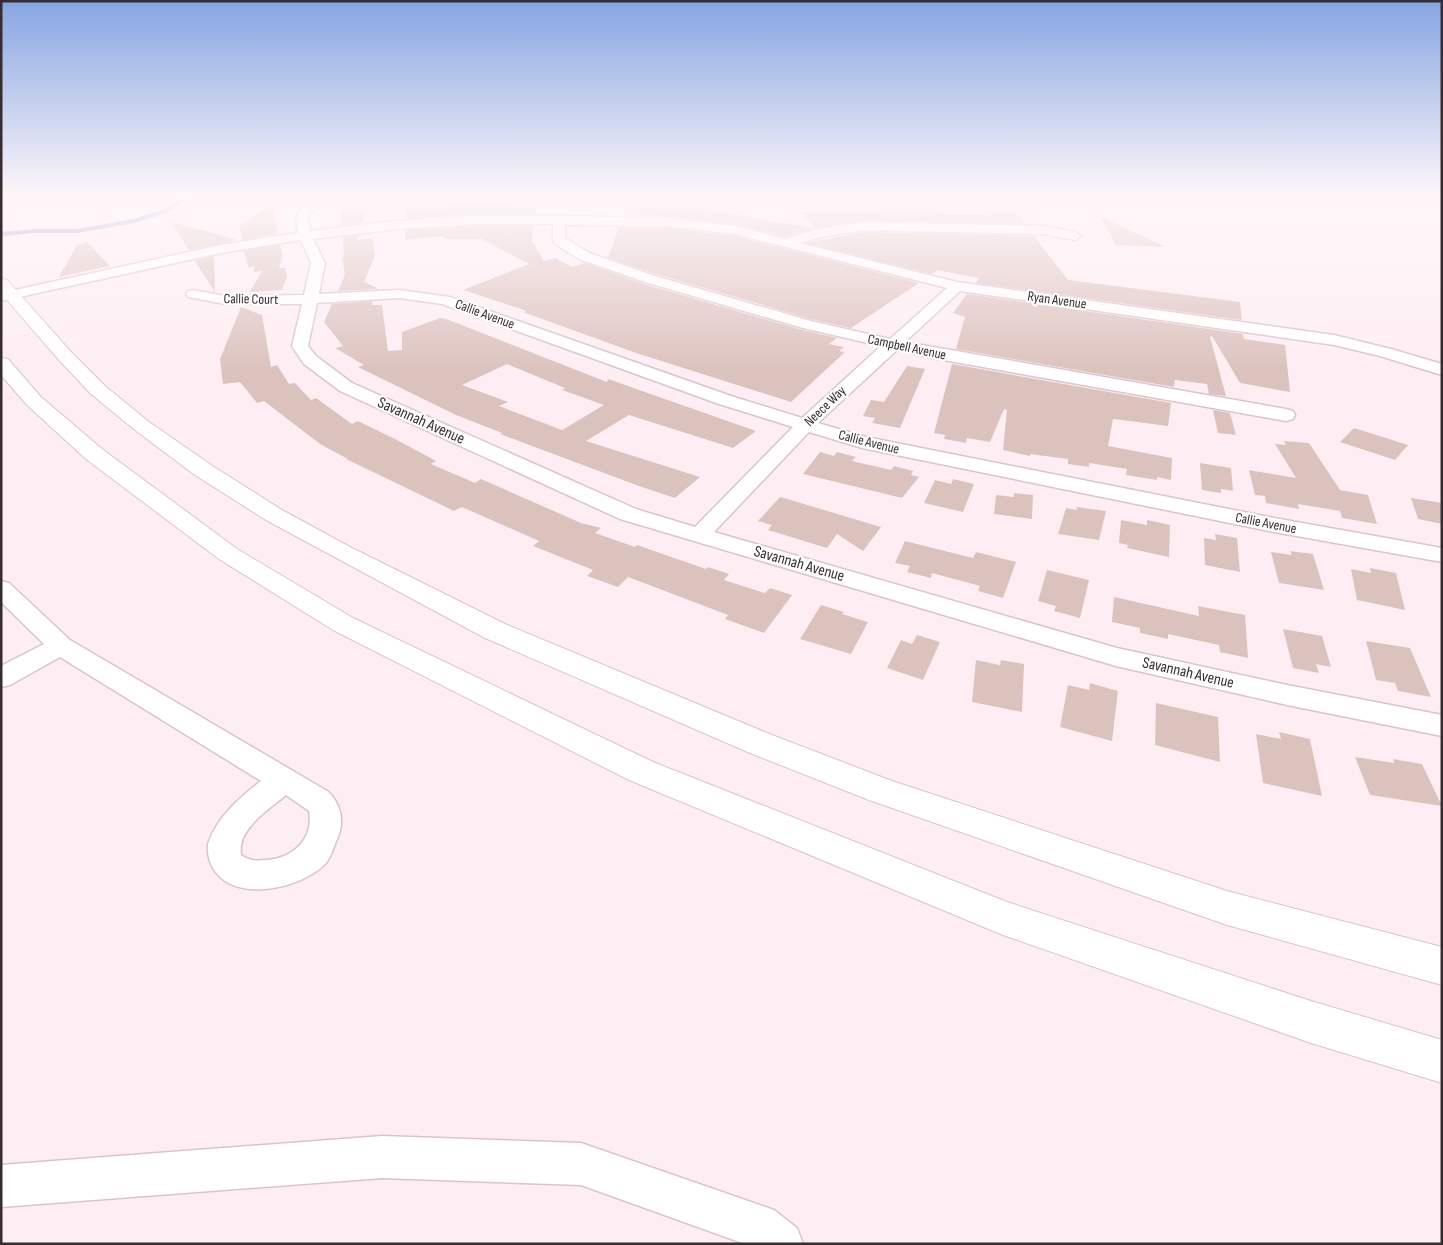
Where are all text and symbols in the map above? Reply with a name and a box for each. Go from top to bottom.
street label: Ryan Avenue [1026,287,1088,313]
street label: Callie Court [224,290,278,308]
street label: Callie Avenue [453,295,517,333]
street label: Campbell Avenue [866,330,948,364]
street label: Neece Way [801,382,850,430]
street label: Savannah Avenue [374,393,468,449]
street label: Callie Avenue [837,426,901,458]
street label: Callie Avenue [1234,509,1298,537]
street label: Savannah Avenue [751,542,847,586]
street label: Savannah Avenue [1140,653,1236,693]

